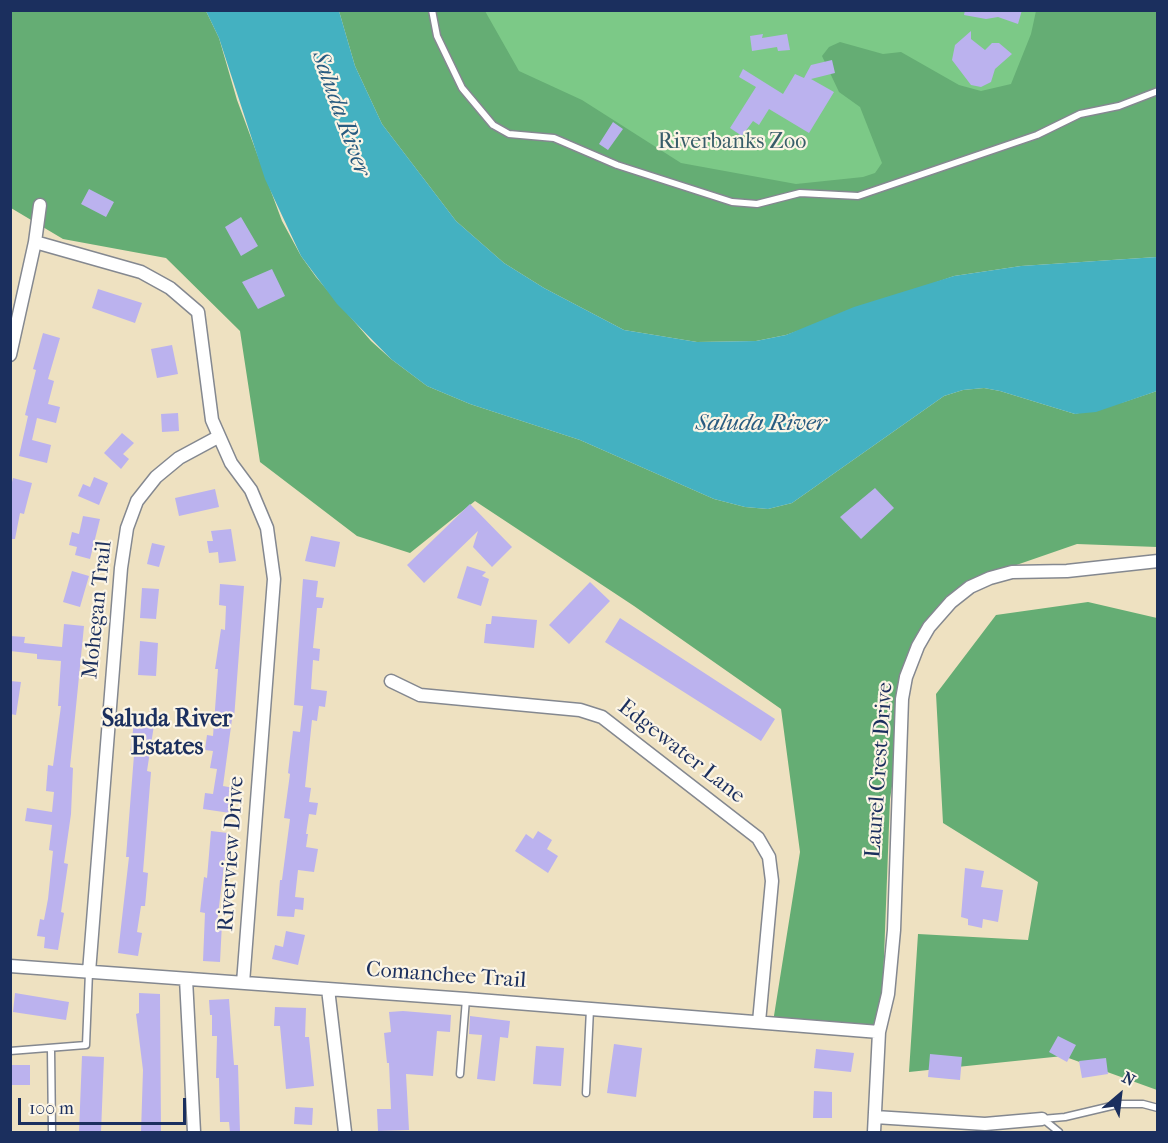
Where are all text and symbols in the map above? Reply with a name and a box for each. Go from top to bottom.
water label: Saluda River [304,48,376,180]
park label: Riverbanks Zoo [658,130,806,156]
water label: Saluda River [696,410,826,438]
street label: Mohegan Trail [78,540,118,680]
street label: Laurel Crest Drive [861,681,899,859]
street label: Edgewater Lane [612,694,750,810]
district label: Saluda River Estates [102,706,232,762]
street label: Riverview Drive [213,775,251,933]
street label: Comanchee Trail [365,957,527,995]
north arrow [1090,1065,1150,1125]
text: N [1119,1067,1138,1090]
scale bar [21,1086,189,1124]
text: 100 m [29,1098,74,1119]

